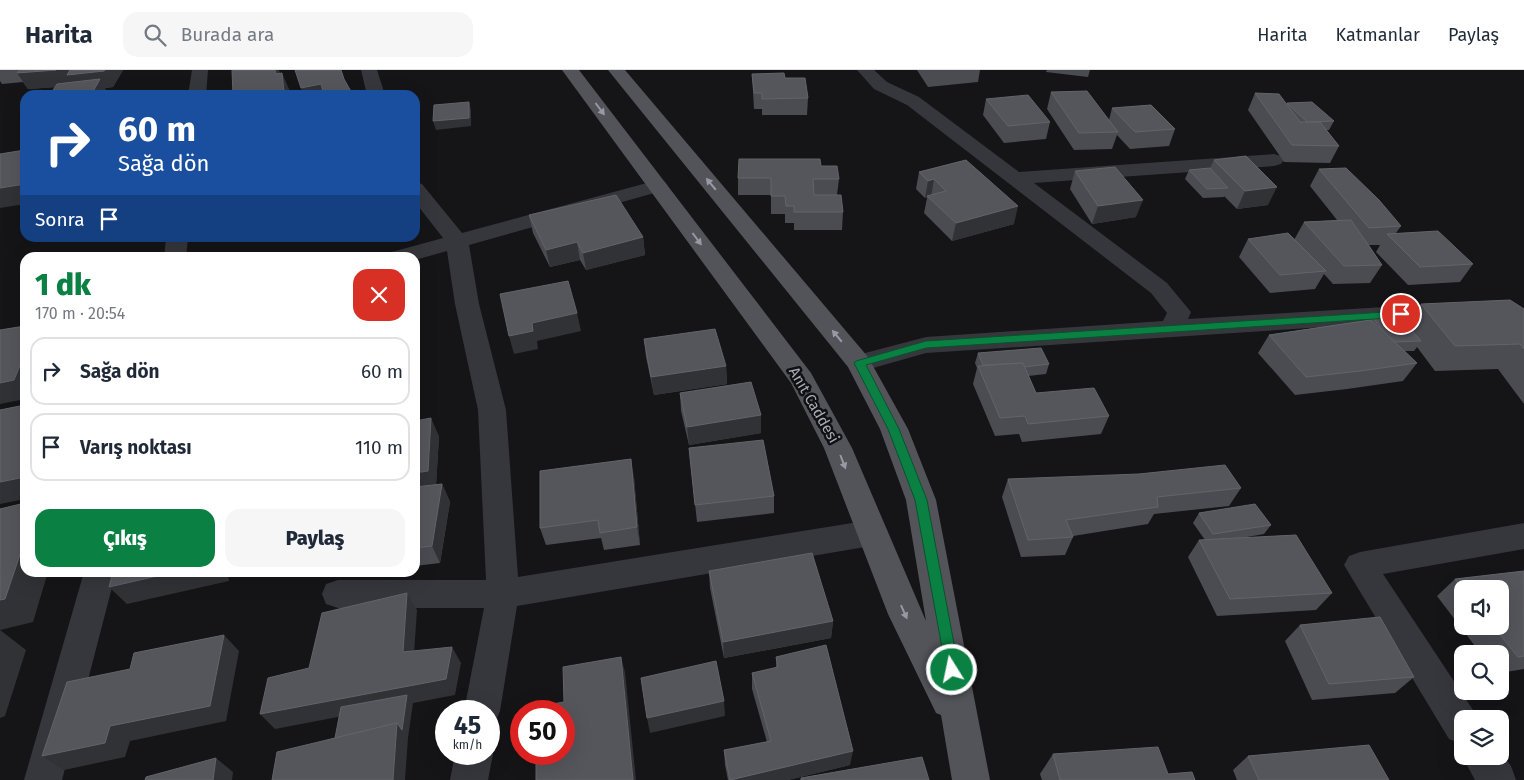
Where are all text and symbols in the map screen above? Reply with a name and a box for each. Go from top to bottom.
search box [123,12,473,57]
text: Harita [25,21,93,49]
icon: search [141,21,169,49]
text: Burada ara [181,23,274,46]
text: Harita [1257,24,1307,46]
text: Katmanlar [1335,24,1420,46]
text: Paylaş [1448,24,1499,46]
one-way arrow [594,102,605,115]
text: 60 m [118,108,196,150]
icon: right [35,110,100,175]
text: Sağa dön [118,150,209,177]
one-way arrow [705,178,716,191]
icon: arrive [95,205,123,233]
text: Sonra [35,208,85,231]
one-way arrow [692,232,702,246]
text: 1 dk [35,267,91,303]
button: close [353,269,405,321]
pin [1380,293,1422,335]
icon: arrive [1387,300,1415,328]
text: 170 m · 20:54 [35,304,125,323]
one-way arrow [831,330,842,343]
icon: right [37,357,65,385]
text: Sağa dön [80,360,160,383]
text: 60 m [361,360,403,383]
street label: Anıt Caddesi [785,364,843,446]
icon: arrive [37,433,65,461]
text: Varış noktası [80,436,192,459]
text: 110 m [355,436,403,459]
one-way arrow [840,455,848,469]
button: Çıkış [35,509,215,567]
button: Paylaş [225,509,405,567]
map controls [1454,580,1509,765]
button: sound [1454,580,1509,635]
one-way arrow [901,605,909,619]
position arrow [925,643,977,695]
button: search [1454,645,1509,700]
speed limit sign: 50 [510,700,575,765]
button: layers [1454,710,1509,765]
text: 45 [454,711,481,741]
text: km/h [453,738,482,752]

